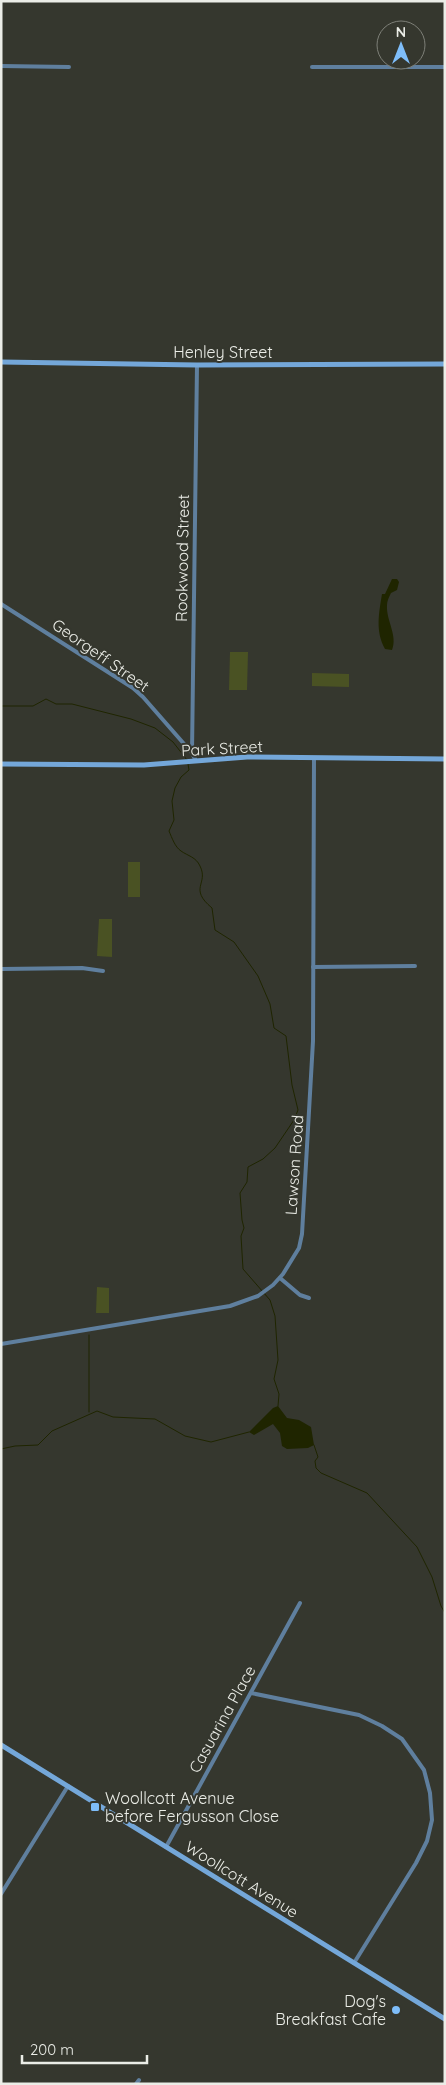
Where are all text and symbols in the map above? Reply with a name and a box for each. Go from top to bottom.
north arrow [376,20,426,70]
text: N [396,23,406,41]
street label: Henley Street [173,342,273,362]
street label: Rookwood Street [171,494,193,622]
street label: Georgeff Street [49,614,153,696]
street label: Park Street [181,736,263,760]
street label: Lawson Road [281,1114,307,1216]
street label: Casuarina Place [184,1662,260,1776]
place label: Woollcott Avenue before Fergusson Close [105,1788,279,1826]
marker: Woollcott Avenue before Fergusson Close [89,1801,101,1813]
street label: Woollcott Avenue [182,1836,302,1922]
place label: Dog's Breakfast Cafe [275,1991,386,2029]
marker: Dog's Breakfast Cafe [390,2004,402,2016]
scale bar [22,2032,148,2064]
text: 200 m [30,2040,74,2059]

